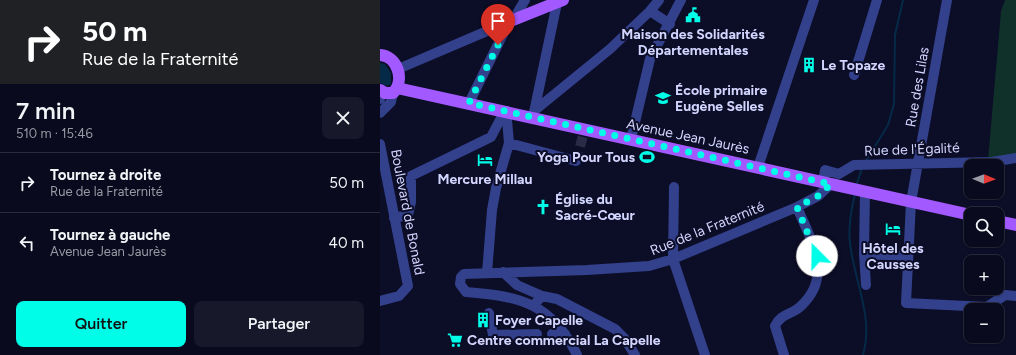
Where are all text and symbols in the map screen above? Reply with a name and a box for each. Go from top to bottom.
pin [481,4,515,45]
public building icon: Maison des Solidarités Départementales [684,6,702,24]
icon: arrive [487,10,509,32]
text: 50 m [82,14,148,48]
icon: right [16,16,68,68]
place label: Maison des Solidarités Départementales [621,26,765,59]
street label: Rue des Lilas [902,46,933,128]
text: Rue de la Fraternité [82,48,238,70]
building icon: Le Topaze [800,56,818,74]
place label: Le Topaze [821,57,886,74]
place label: École primaire Eugène Selles [675,82,768,115]
school or university icon: École primaire Eugène Selles [654,89,672,107]
text: 7 min [16,96,75,125]
button: close [322,97,364,139]
street label: Avenue Jean Jaurès [625,115,751,158]
text: 510 m · 15:46 [16,126,93,141]
street label: Rue de l'Égalité [864,139,960,160]
street label: Boulevard de Bonald [387,148,428,276]
sports icon: Yoga Pour Tous [638,148,656,166]
place label: Yoga Pour Tous [537,149,635,166]
hotel icon: Mercure Millau [476,151,494,169]
north arrow [964,159,1004,199]
map controls [964,159,1004,343]
text: Tournez à droite [50,166,161,184]
place label: Mercure Millau [437,171,533,188]
icon: right [16,172,38,194]
text: 50 m [329,174,364,192]
text: Rue de la Fraternité [50,184,163,199]
place label: Église du Sacré-Cœur [555,191,635,224]
church icon: Église du Sacré-Cœur [534,198,552,216]
street label: Rue de la Fraternité [648,198,767,259]
button: search [964,207,1004,247]
hotel icon: Hôtel des Causses [884,220,902,238]
text: Tournez à gauche [50,226,170,244]
icon: left [16,232,38,254]
text: 40 m [329,234,364,252]
position arrow [796,235,838,277]
place label: Hôtel des Causses [862,240,924,273]
text: Avenue Jean Jaurès [50,244,166,259]
button: + [964,255,1004,295]
button: Quitter [16,301,186,347]
button: Partager [194,301,364,347]
button: − [964,303,1004,343]
building icon: Foyer Capelle [474,311,492,329]
place label: Foyer Capelle [495,312,583,329]
supermarket icon: Centre commercial La Capelle [446,331,464,349]
place label: Centre commercial La Capelle [467,332,661,349]

